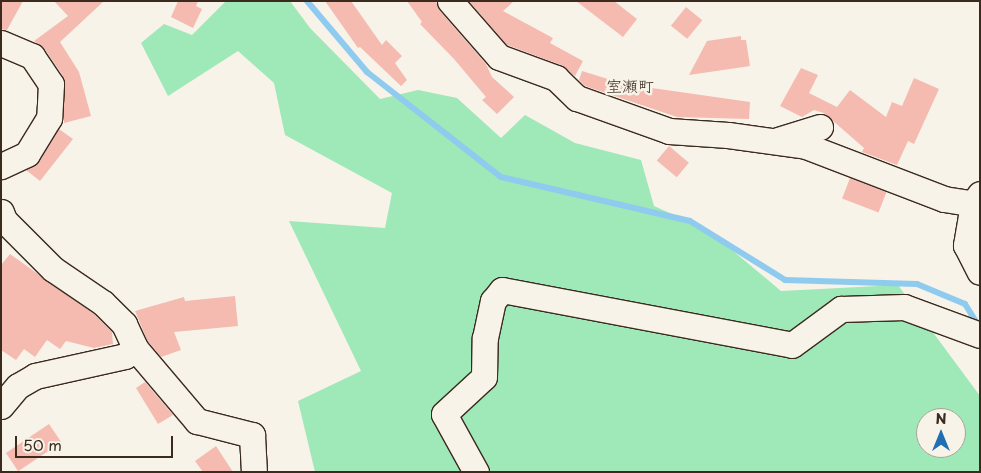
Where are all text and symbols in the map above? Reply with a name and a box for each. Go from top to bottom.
district label: 室瀬町 [606,75,654,95]
north arrow [916,408,966,458]
text: N [935,408,947,429]
scale bar [18,426,175,458]
text: 50 m [23,433,62,456]

